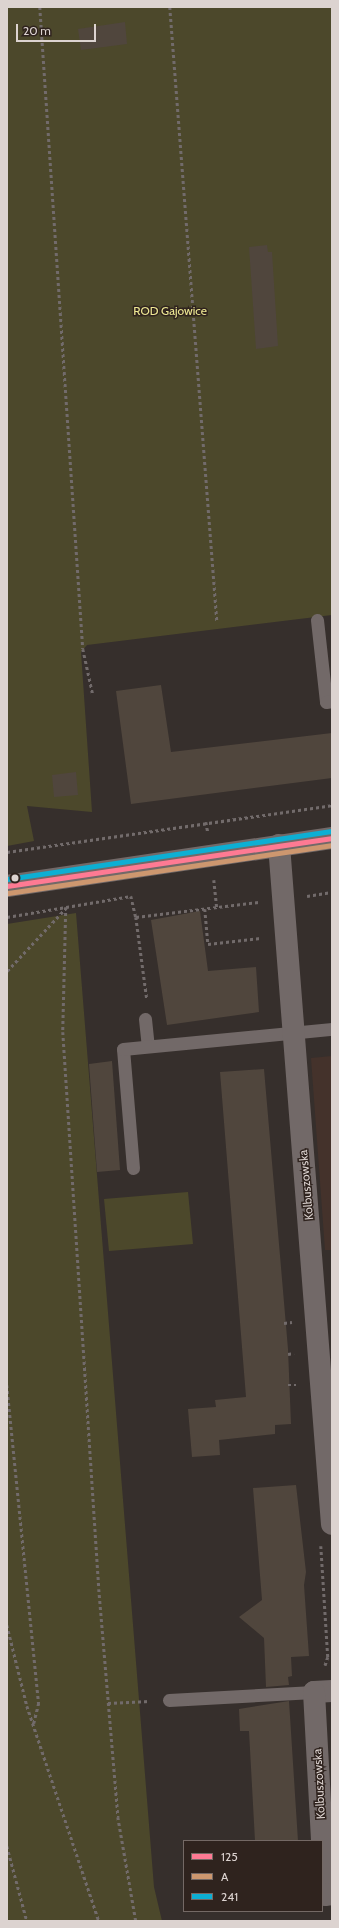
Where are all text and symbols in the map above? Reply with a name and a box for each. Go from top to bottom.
scale bar [18,16,98,42]
text: 20 m [23,23,51,38]
park label: ROD Gajowice [133,304,207,318]
unlabelled marker [10,873,20,883]
street label: Kolbuszowska [296,1149,316,1221]
street label: Kolbuszowska [310,1748,328,1820]
legend [183,1840,323,1912]
text: 125 [221,1849,238,1864]
text: A [221,1869,228,1884]
text: 241 [221,1889,238,1904]

